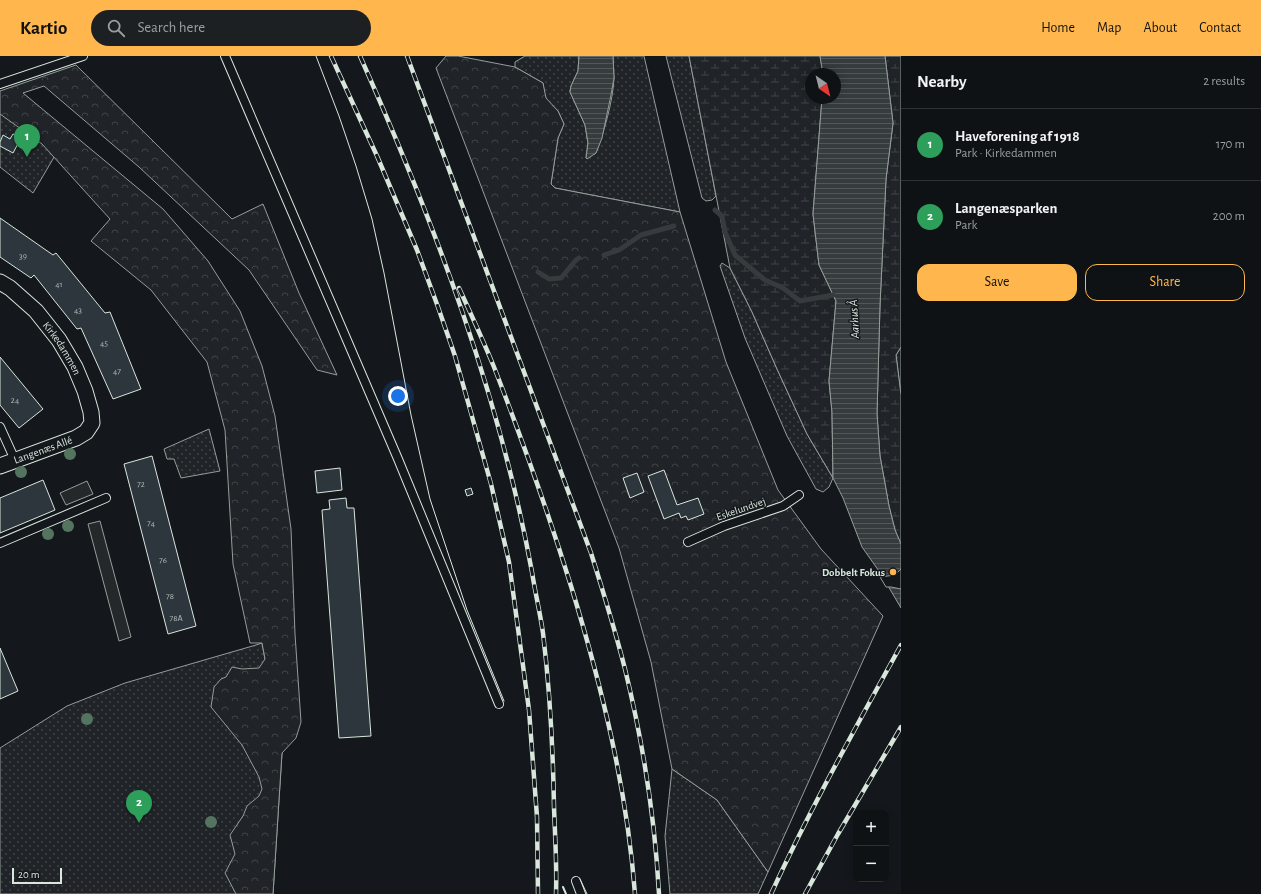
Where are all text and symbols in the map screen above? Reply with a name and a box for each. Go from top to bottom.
search box [91,10,371,46]
icon: search [105,17,127,39]
text: Kartio [20,19,67,38]
text: Search here [137,20,205,35]
text: Home [1041,21,1075,35]
text: Map [1097,21,1121,35]
text: About [1143,21,1177,35]
text: Contact [1199,21,1241,35]
north arrow [805,68,841,104]
text: Nearby [917,73,967,90]
text: 2 results [1203,75,1245,88]
pin: 1 [14,124,40,157]
text: Haveforening af 1918 [955,129,1080,144]
text: 1 [928,138,932,151]
text: 170 m [1216,138,1245,151]
text: Park · Kirkedammen [955,147,1057,160]
text: Langenæsparken [955,201,1057,216]
text: 2 [927,210,933,223]
text: 200 m [1213,210,1245,223]
text: Park [955,219,977,232]
house number: 39 [19,252,27,261]
button: Save [917,264,1077,301]
button: Share [1085,264,1245,301]
house number: 41 [55,280,63,289]
water label: Aarhus Å [845,299,861,340]
house number: 43 [74,306,82,315]
street label: Kirkedammen [41,319,83,376]
house number: 45 [100,339,108,348]
house number: 47 [113,367,121,376]
your location [388,386,408,406]
house number: 24 [11,396,20,405]
street label: Langenæs Allé [12,434,74,466]
house number: 72 [137,480,145,489]
street label: Eskelundvej [715,495,767,523]
house number: 74 [147,519,156,528]
house number: 76 [159,556,167,565]
place label: Dobbelt Fokus [822,567,885,578]
marker: Dobbelt Fokus [888,567,898,577]
house number: 78 [166,592,174,601]
house number: 78A [169,614,183,623]
pin: 2 [126,790,152,823]
map controls [853,810,889,882]
button: + [853,810,889,846]
button: − [853,846,889,882]
scale bar [12,866,62,885]
text: 20 m [18,869,39,880]

